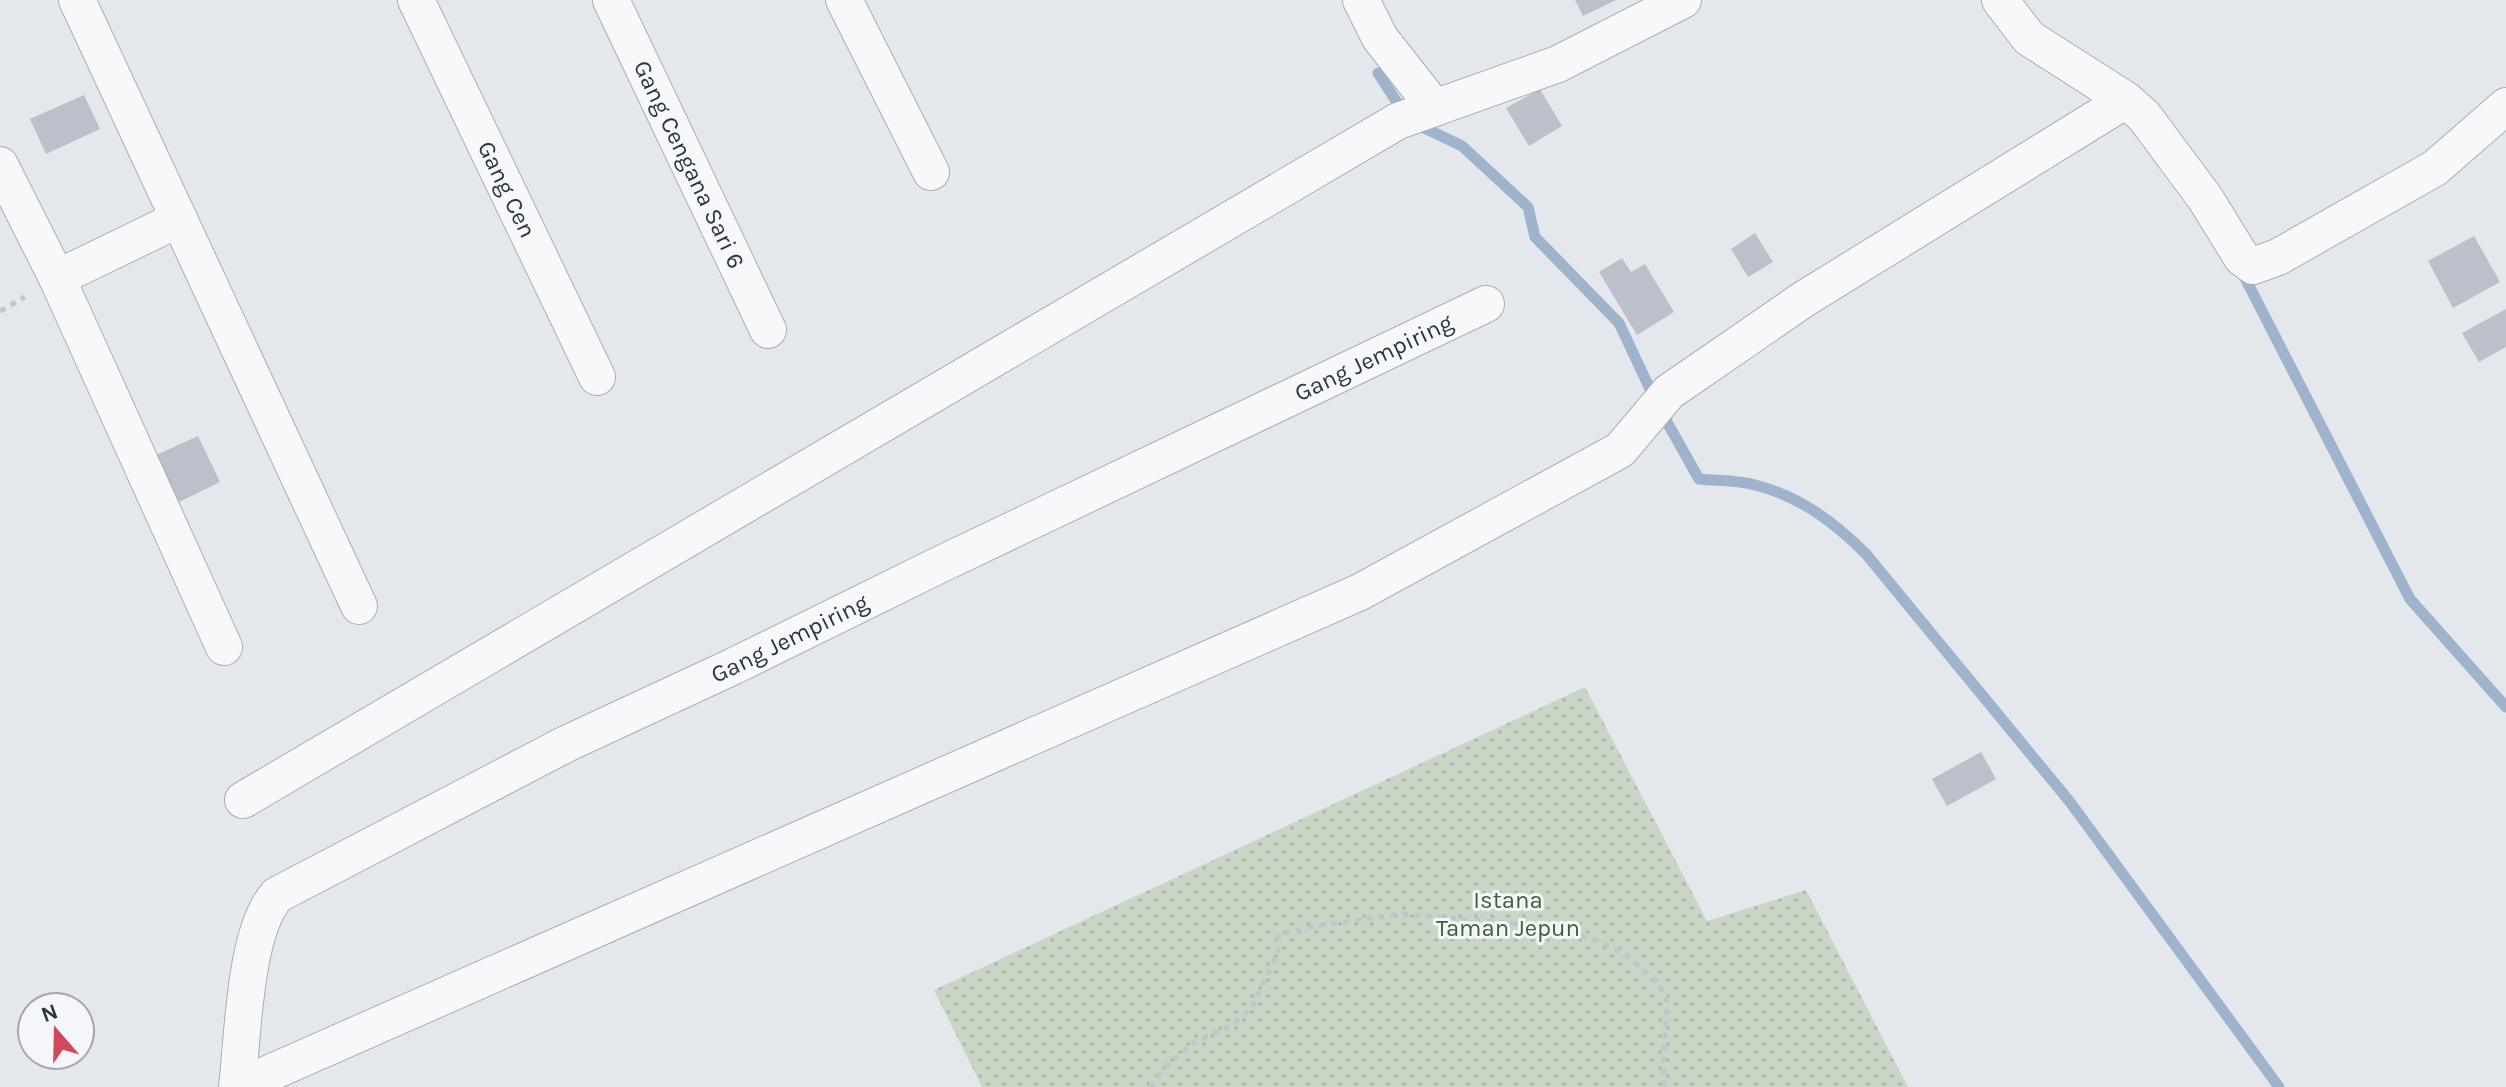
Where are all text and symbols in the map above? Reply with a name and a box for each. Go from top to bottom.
street label: Gang Cengana Sari 6 [628,56,751,273]
street label: Gang Cen [472,136,542,242]
street label: Gang Jempiring [1290,308,1458,407]
street label: Gang Jempiring [707,588,874,689]
park label: Istana Taman Jepun [1436,886,1580,942]
north arrow [16,991,96,1071]
text: N [38,998,61,1028]

